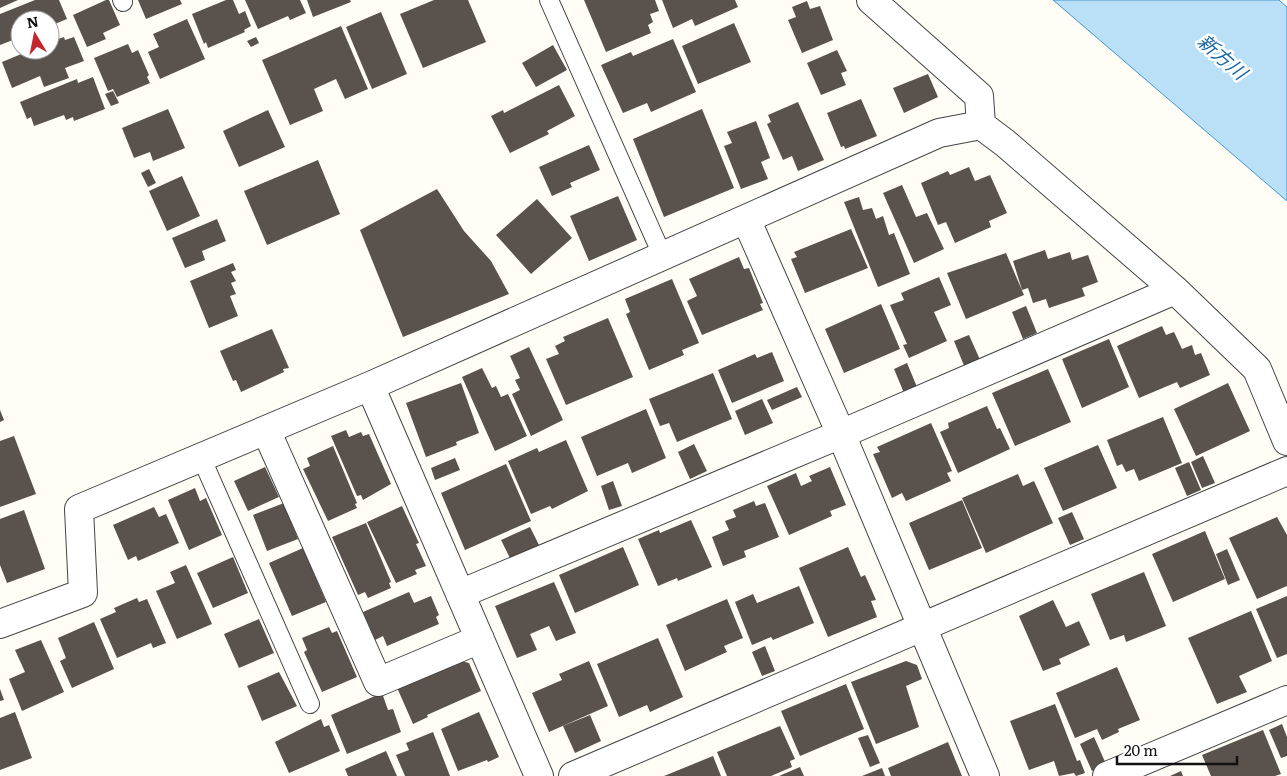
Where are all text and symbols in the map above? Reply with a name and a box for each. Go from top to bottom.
north arrow [10,10,60,60]
text: N [25,10,40,32]
water label: 新方川 [1192,27,1255,87]
scale bar [1117,734,1237,766]
text: 20 m [1124,738,1158,761]

